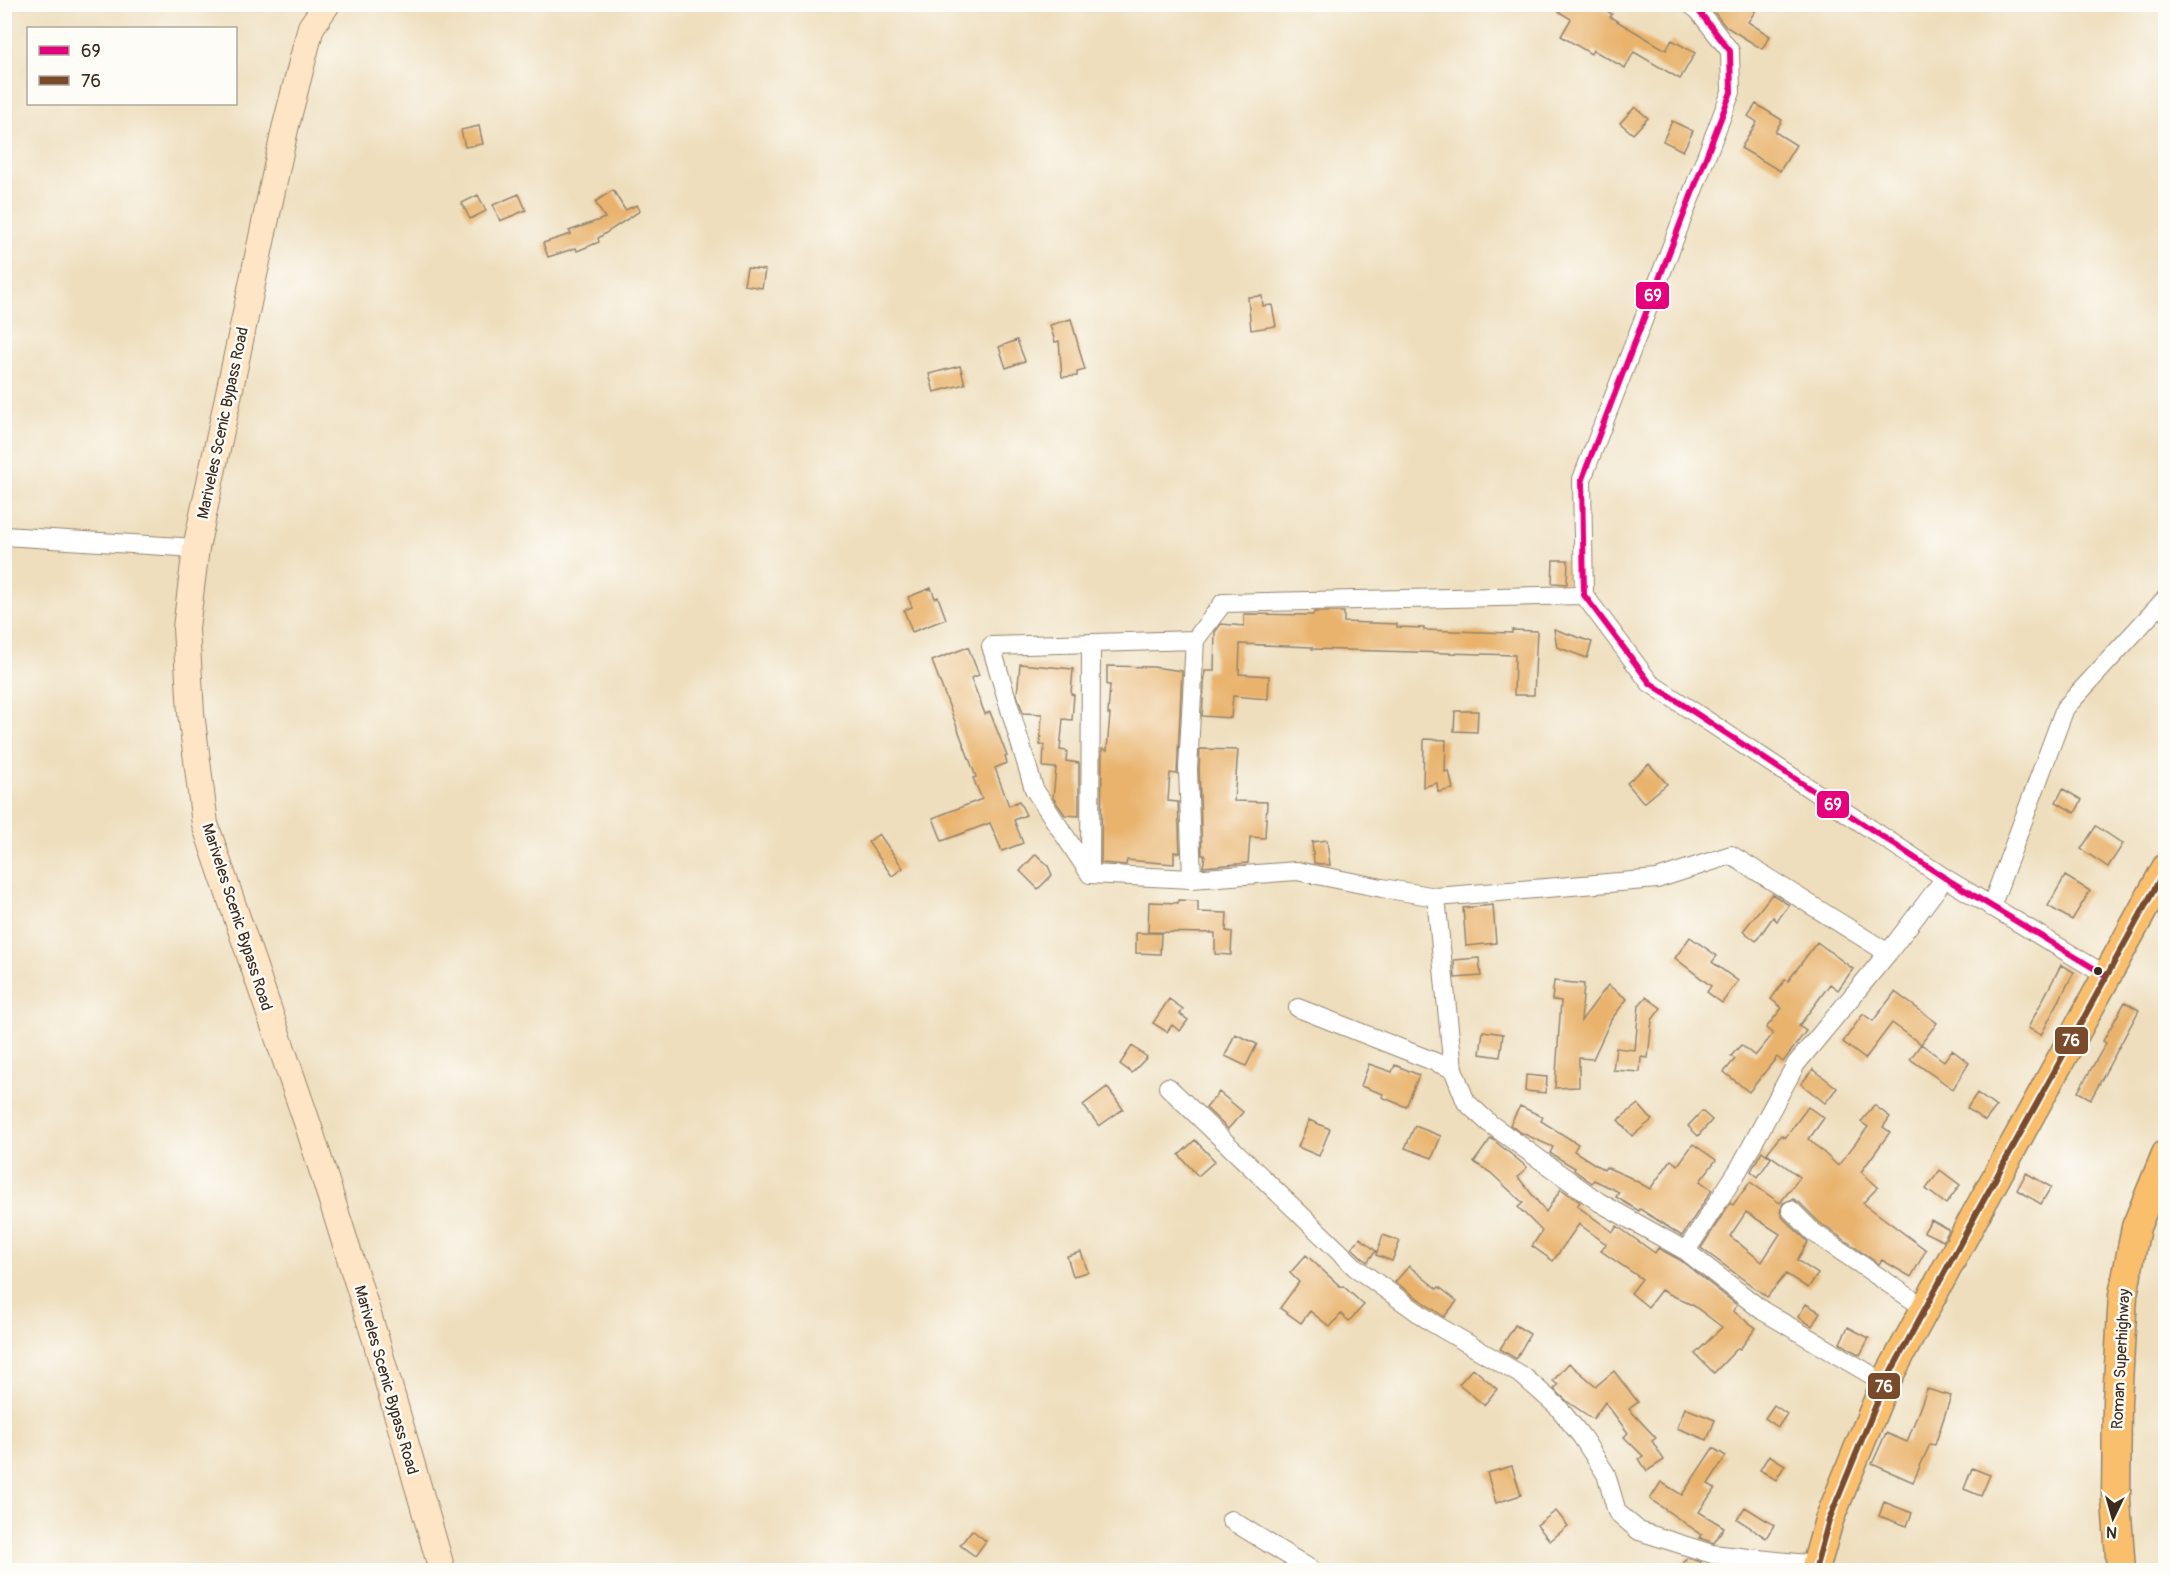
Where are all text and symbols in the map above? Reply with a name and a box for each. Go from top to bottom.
legend [27,27,237,105]
text: 69 [81,40,101,63]
text: 76 [81,70,101,93]
line badge: 69 [1635,281,1670,310]
text: 69 [1644,286,1662,306]
street label: Mariveles Scenic Bypass Road [193,325,253,521]
line badge: 69 [1816,790,1850,819]
text: 69 [1824,795,1842,815]
street label: Mariveles Scenic Bypass Road [197,821,277,1013]
unlabelled marker [2092,965,2104,977]
line badge: 76 [2054,1026,2089,1055]
text: 76 [2062,1031,2080,1051]
street label: Mariveles Scenic Bypass Road [349,1283,423,1477]
street label: Roman Superhighway [2107,1288,2135,1430]
line badge: 76 [1867,1372,1901,1400]
text: 76 [1875,1377,1893,1397]
north arrow [2083,1488,2143,1548]
text: N [2105,1521,2118,1542]

